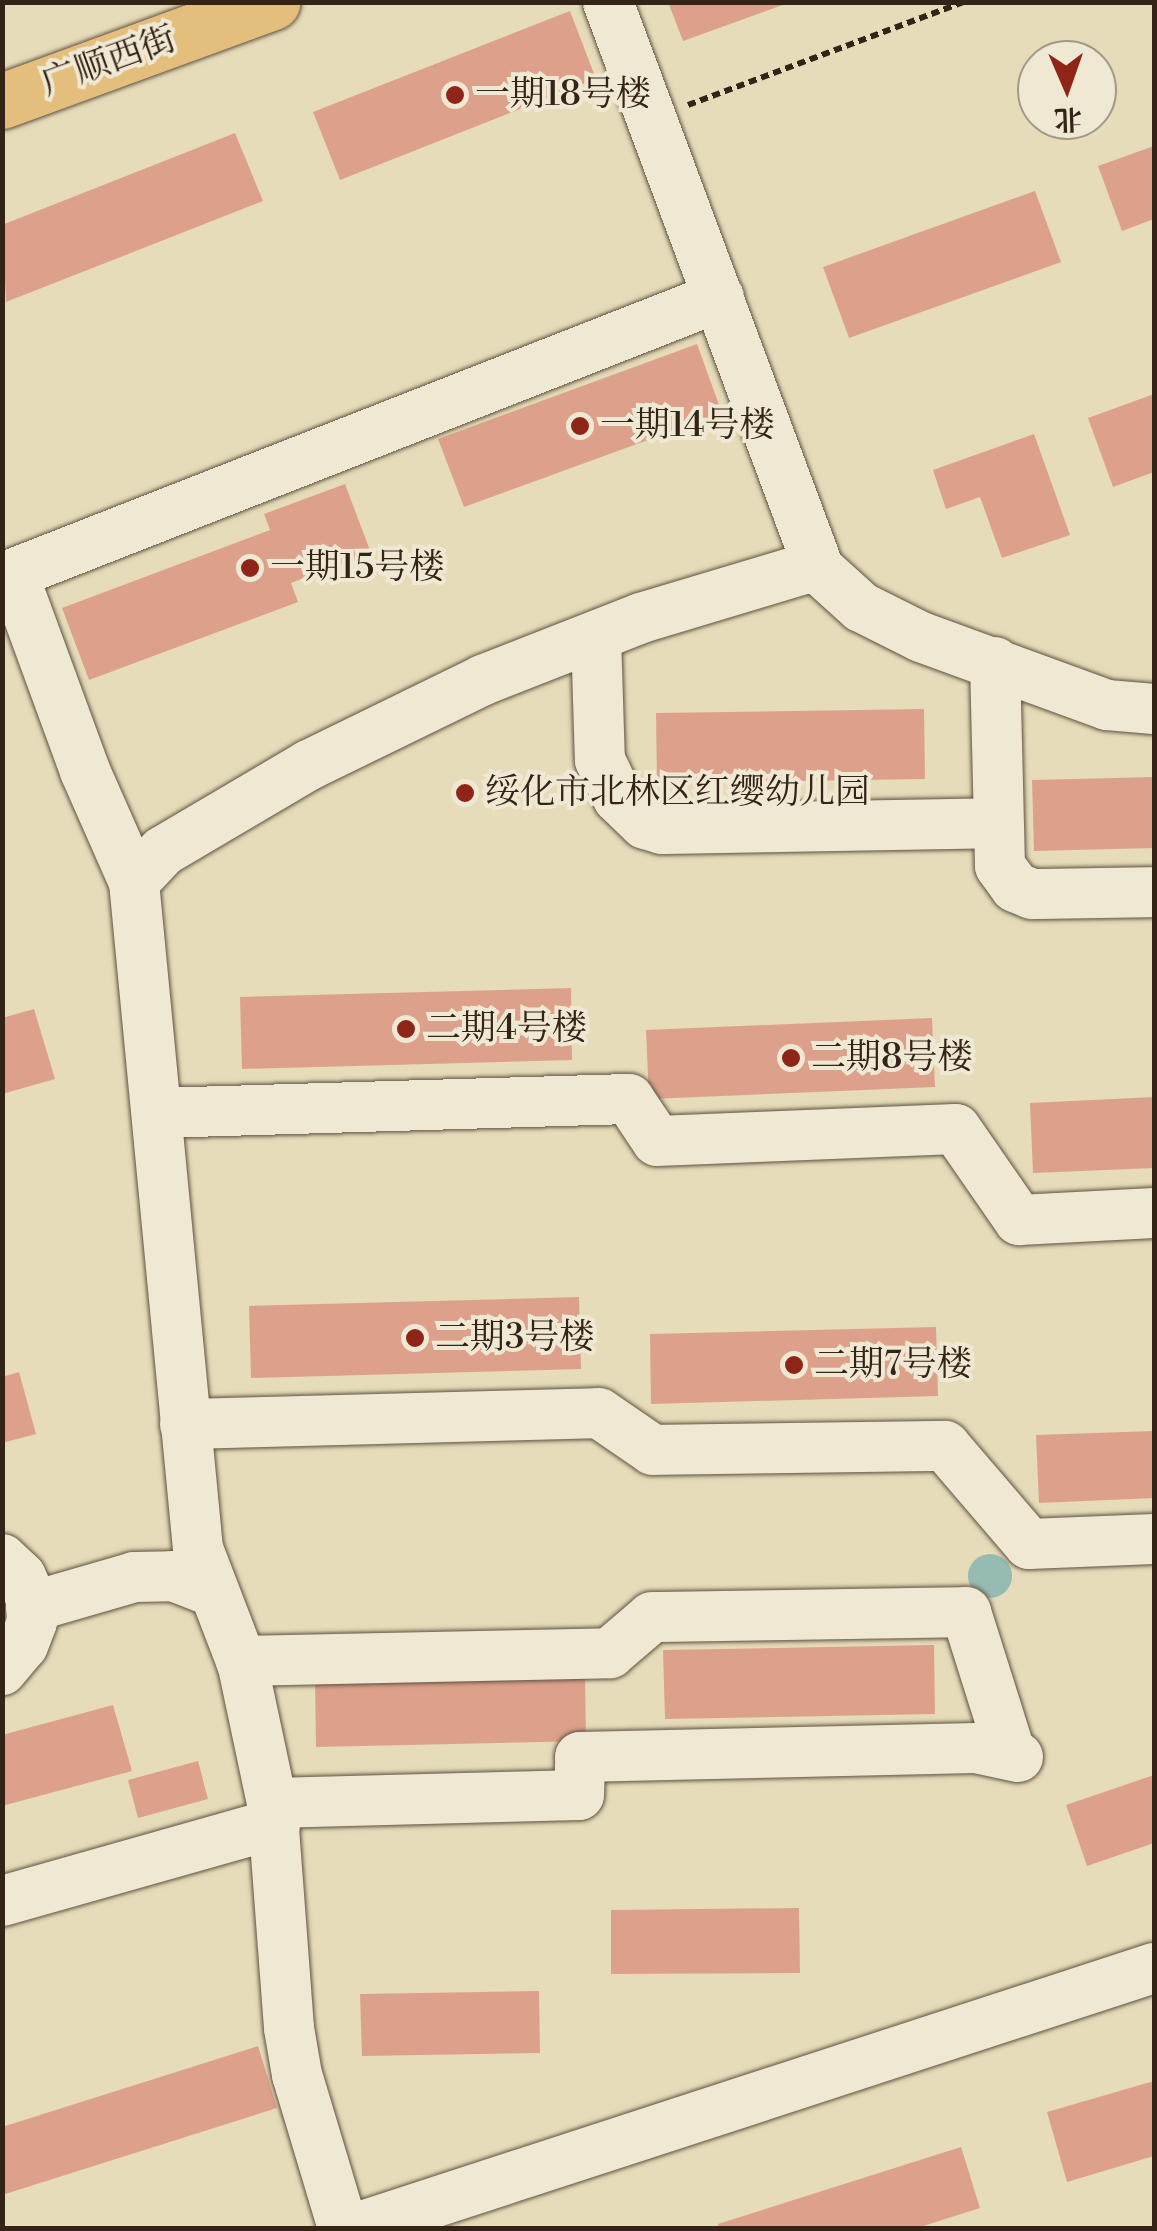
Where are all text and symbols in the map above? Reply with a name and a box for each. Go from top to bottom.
street label: 广顺西街 [36,18,182,106]
north arrow [1017,40,1117,140]
place label: 一期18号楼 [475,74,651,116]
marker: 一期18号楼 [444,84,466,106]
text: 北 [1053,101,1083,136]
place label: 一期14号楼 [600,405,775,447]
marker: 一期14号楼 [569,415,591,437]
place label: 一期15号楼 [270,547,444,589]
marker: 一期15号楼 [239,557,261,579]
place label: 绥化市北林区红缨幼儿园 [485,772,870,814]
marker: 绥化市北林区红缨幼儿园 [454,782,476,804]
place label: 二期4号楼 [426,1008,587,1050]
marker: 二期4号楼 [395,1018,417,1040]
place label: 二期8号楼 [811,1037,972,1079]
marker: 二期8号楼 [780,1047,802,1069]
place label: 二期3号楼 [435,1317,594,1359]
marker: 二期3号楼 [404,1327,426,1349]
place label: 二期7号楼 [814,1344,972,1386]
marker: 二期7号楼 [783,1354,805,1376]

